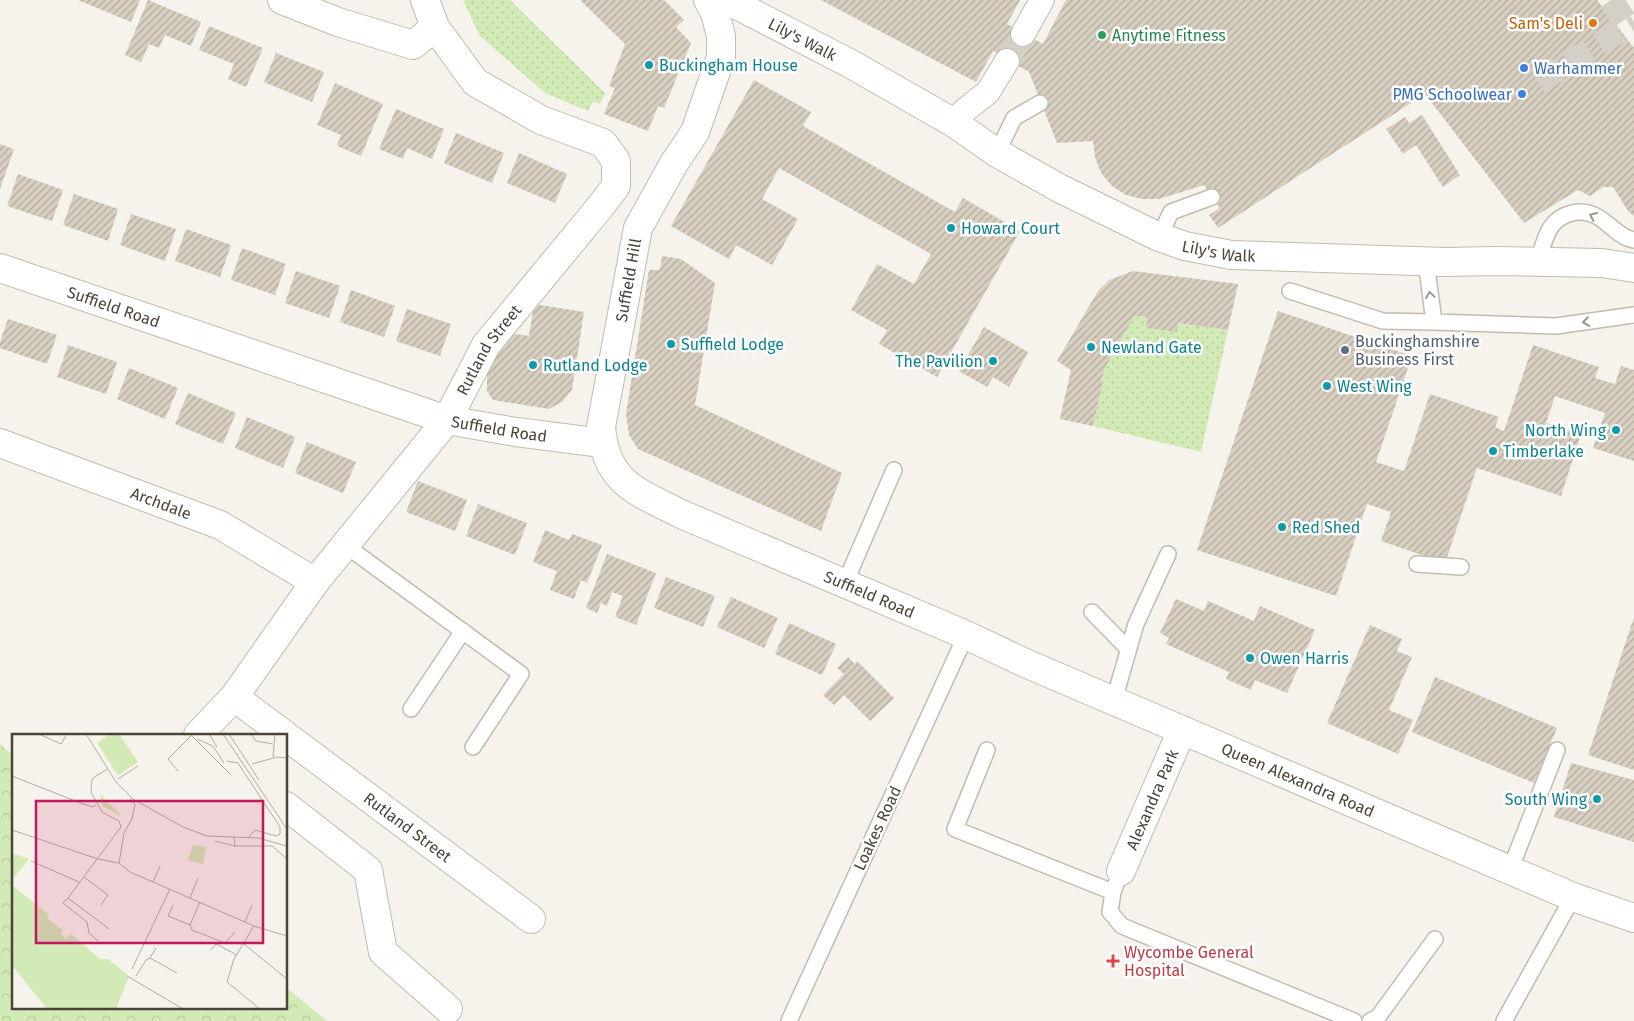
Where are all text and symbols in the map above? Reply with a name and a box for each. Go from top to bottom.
street label: Lily's Walk [765,14,840,65]
place label: Sam's Deli [1509,14,1583,33]
marker: Sam's Deli [1587,17,1599,29]
place label: Anytime Fitness [1112,26,1226,45]
marker: Anytime Fitness [1096,29,1108,41]
place label: Buckingham House [659,56,798,75]
marker: Buckingham House [643,59,655,71]
place label: Warhammer [1534,59,1623,78]
marker: Warhammer [1518,62,1530,74]
place label: PMG Schoolwear [1393,85,1513,104]
marker: PMG Schoolwear [1516,88,1528,100]
one-way arrow [1589,211,1598,222]
place label: Howard Court [961,219,1060,238]
marker: Howard Court [945,222,957,234]
street label: Suffield Hill [612,237,645,323]
street label: Lily's Walk [1180,237,1257,266]
street label: Suffield Road [65,283,162,332]
one-way arrow [1425,291,1435,299]
street label: Rutland Street [453,301,525,398]
one-way arrow [1581,316,1590,326]
place label: Buckinghamshire Business First [1355,332,1480,369]
place label: Suffield Lodge [681,335,784,354]
marker: Suffield Lodge [665,338,677,350]
place label: Newland Gate [1101,338,1202,357]
marker: Newland Gate [1085,341,1097,353]
marker: Buckinghamshire Business First [1339,344,1351,356]
place label: The Pavilion [895,352,983,371]
marker: The Pavilion [987,355,999,367]
place label: Rutland Lodge [543,356,647,375]
marker: Rutland Lodge [527,359,539,371]
place label: West Wing [1337,377,1412,396]
marker: West Wing [1321,380,1333,392]
street label: Suffield Road [450,412,548,446]
place label: North Wing [1525,421,1607,440]
marker: North Wing [1610,424,1622,436]
place label: Timberlake [1503,442,1584,461]
marker: Timberlake [1487,445,1499,457]
street label: Archdale [128,484,194,524]
place label: Red Shed [1292,518,1360,537]
marker: Red Shed [1276,521,1288,533]
street label: Suffield Road [821,567,918,622]
place label: Owen Harris [1260,649,1349,668]
marker: Owen Harris [1244,652,1256,664]
inset map [12,734,288,1008]
street label: Queen Alexandra Road [1218,739,1377,821]
street label: Alexandra Park [1122,746,1183,853]
street label: Loakes Road [850,783,905,873]
street label: Rutland Street [360,788,455,866]
place label: South Wing [1505,790,1588,809]
marker: South Wing [1591,793,1603,805]
place label: Wycombe General Hospital [1124,943,1254,980]
marker: Wycombe General Hospital [1106,954,1120,968]

